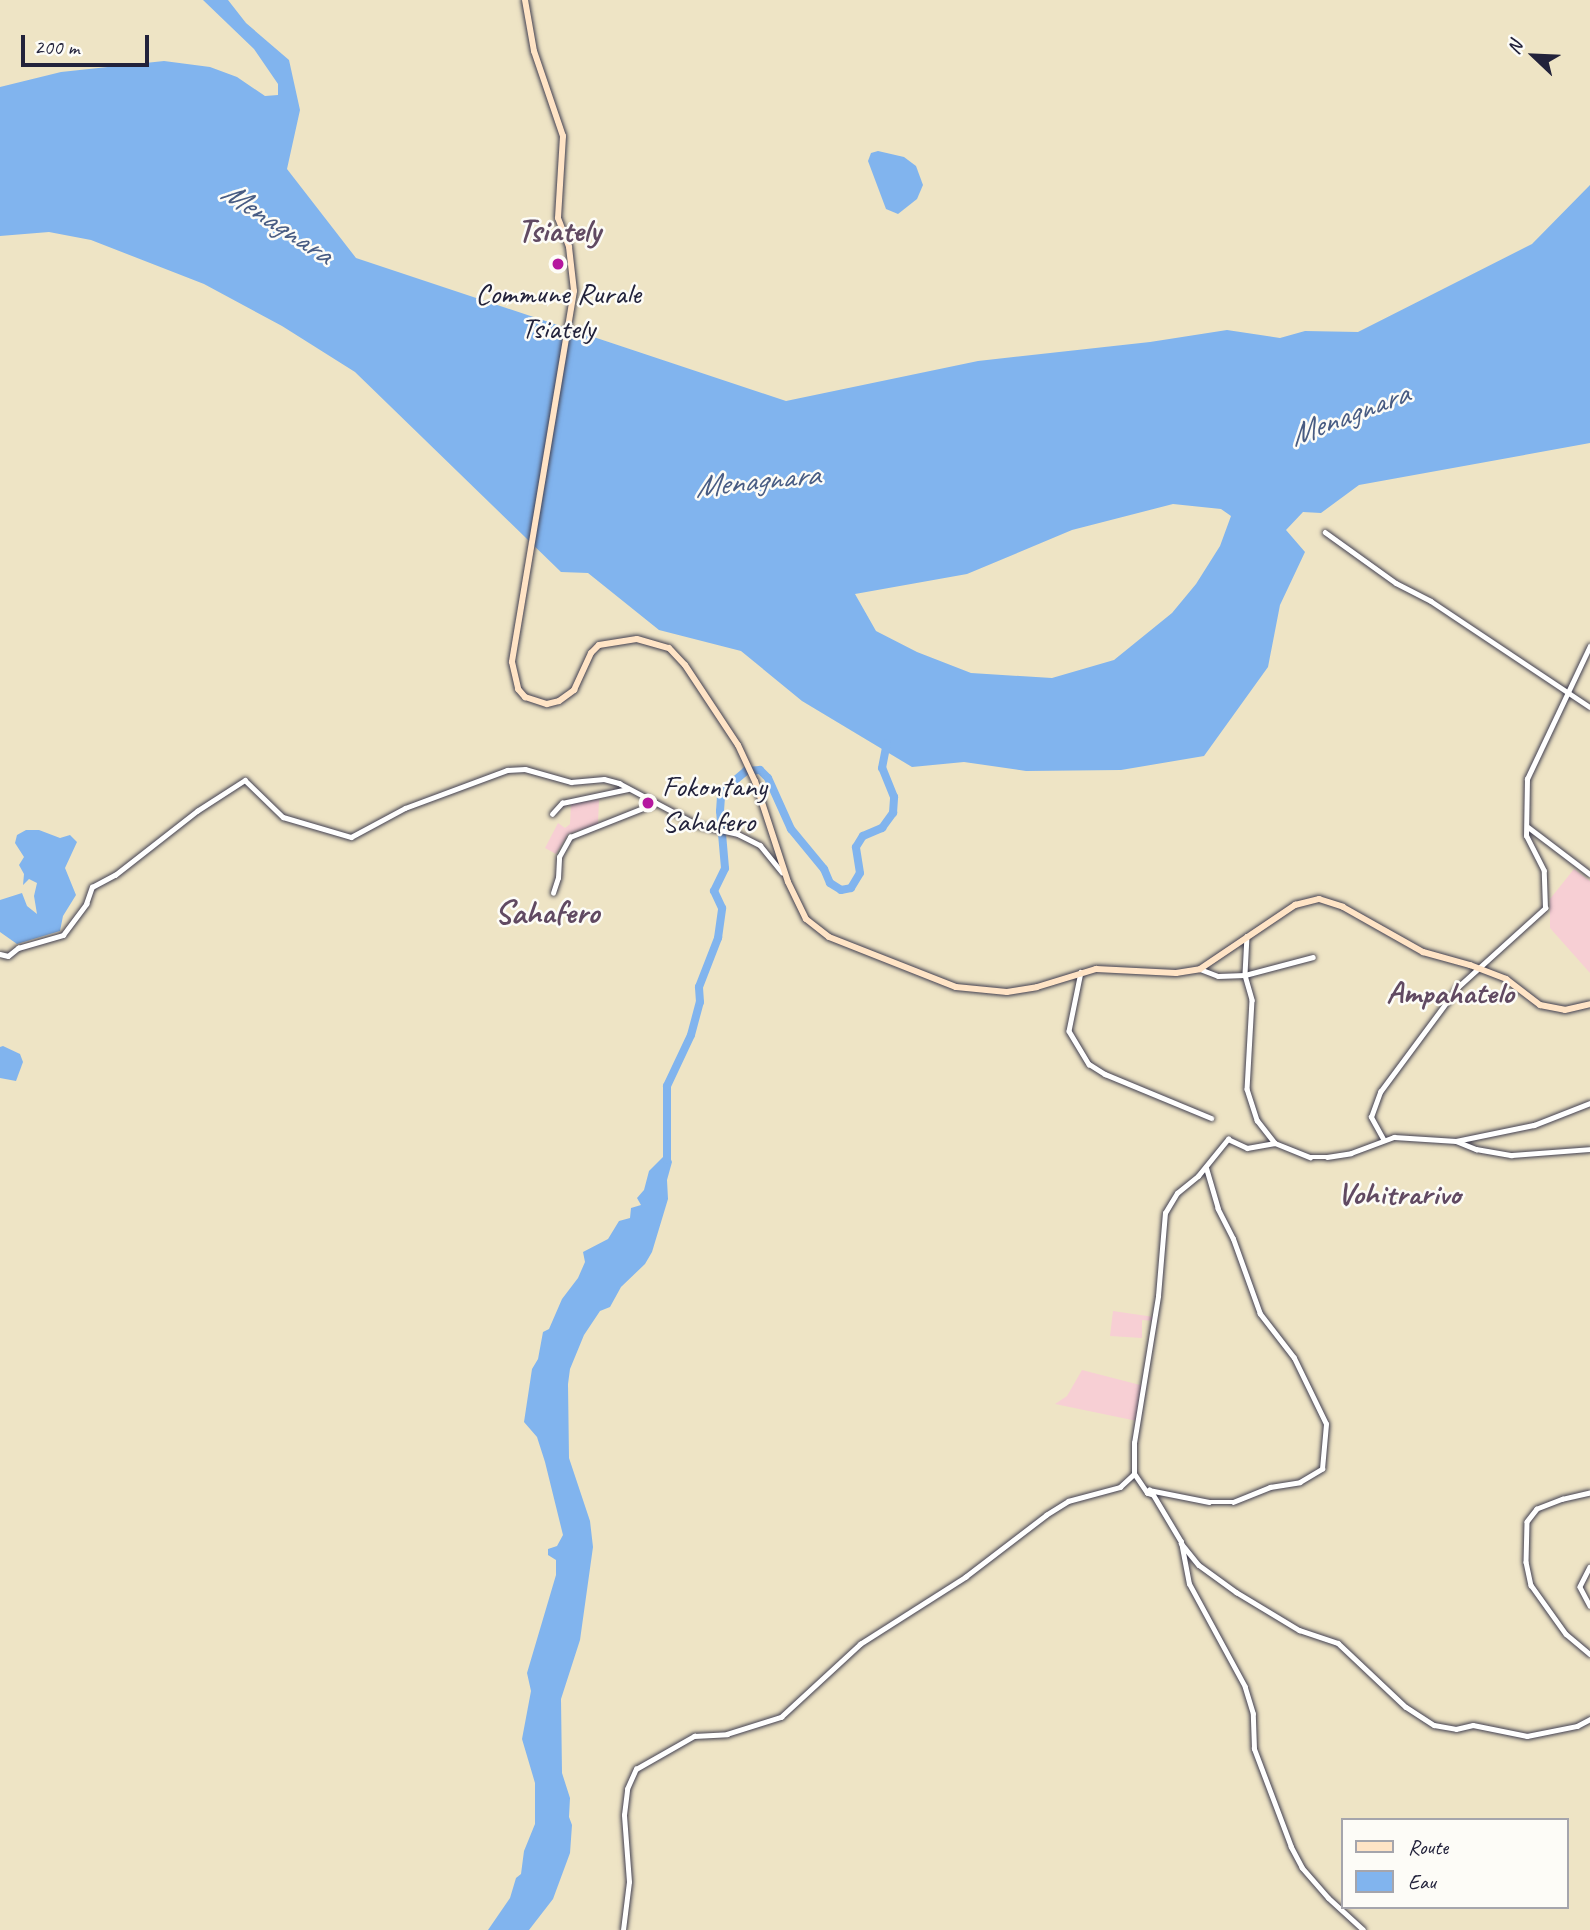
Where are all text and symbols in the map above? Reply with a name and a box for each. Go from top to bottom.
scale bar [24,21,152,65]
north arrow [1499,21,1569,91]
text: 200 m [34,34,79,60]
text: N [1501,38,1528,58]
water label: Menagnara [214,173,340,273]
district label: Tsiately [517,211,601,251]
marker: Commune Rurale Tsiately [550,256,566,272]
place label: Commune Rurale Tsiately [475,275,641,346]
water label: Menagnara [1284,375,1414,455]
water label: Menagnara [693,455,821,507]
place label: Fokontany Sahafero [662,768,767,838]
marker: Fokontany Sahafero [640,795,656,811]
district label: Sahafero [495,893,599,933]
district label: Ampahatelo [1386,974,1514,1012]
district label: Vohitrarivo [1337,1175,1461,1213]
legend [1342,1818,1569,1909]
text: Route [1408,1834,1448,1860]
text: Eau [1408,1869,1436,1895]

